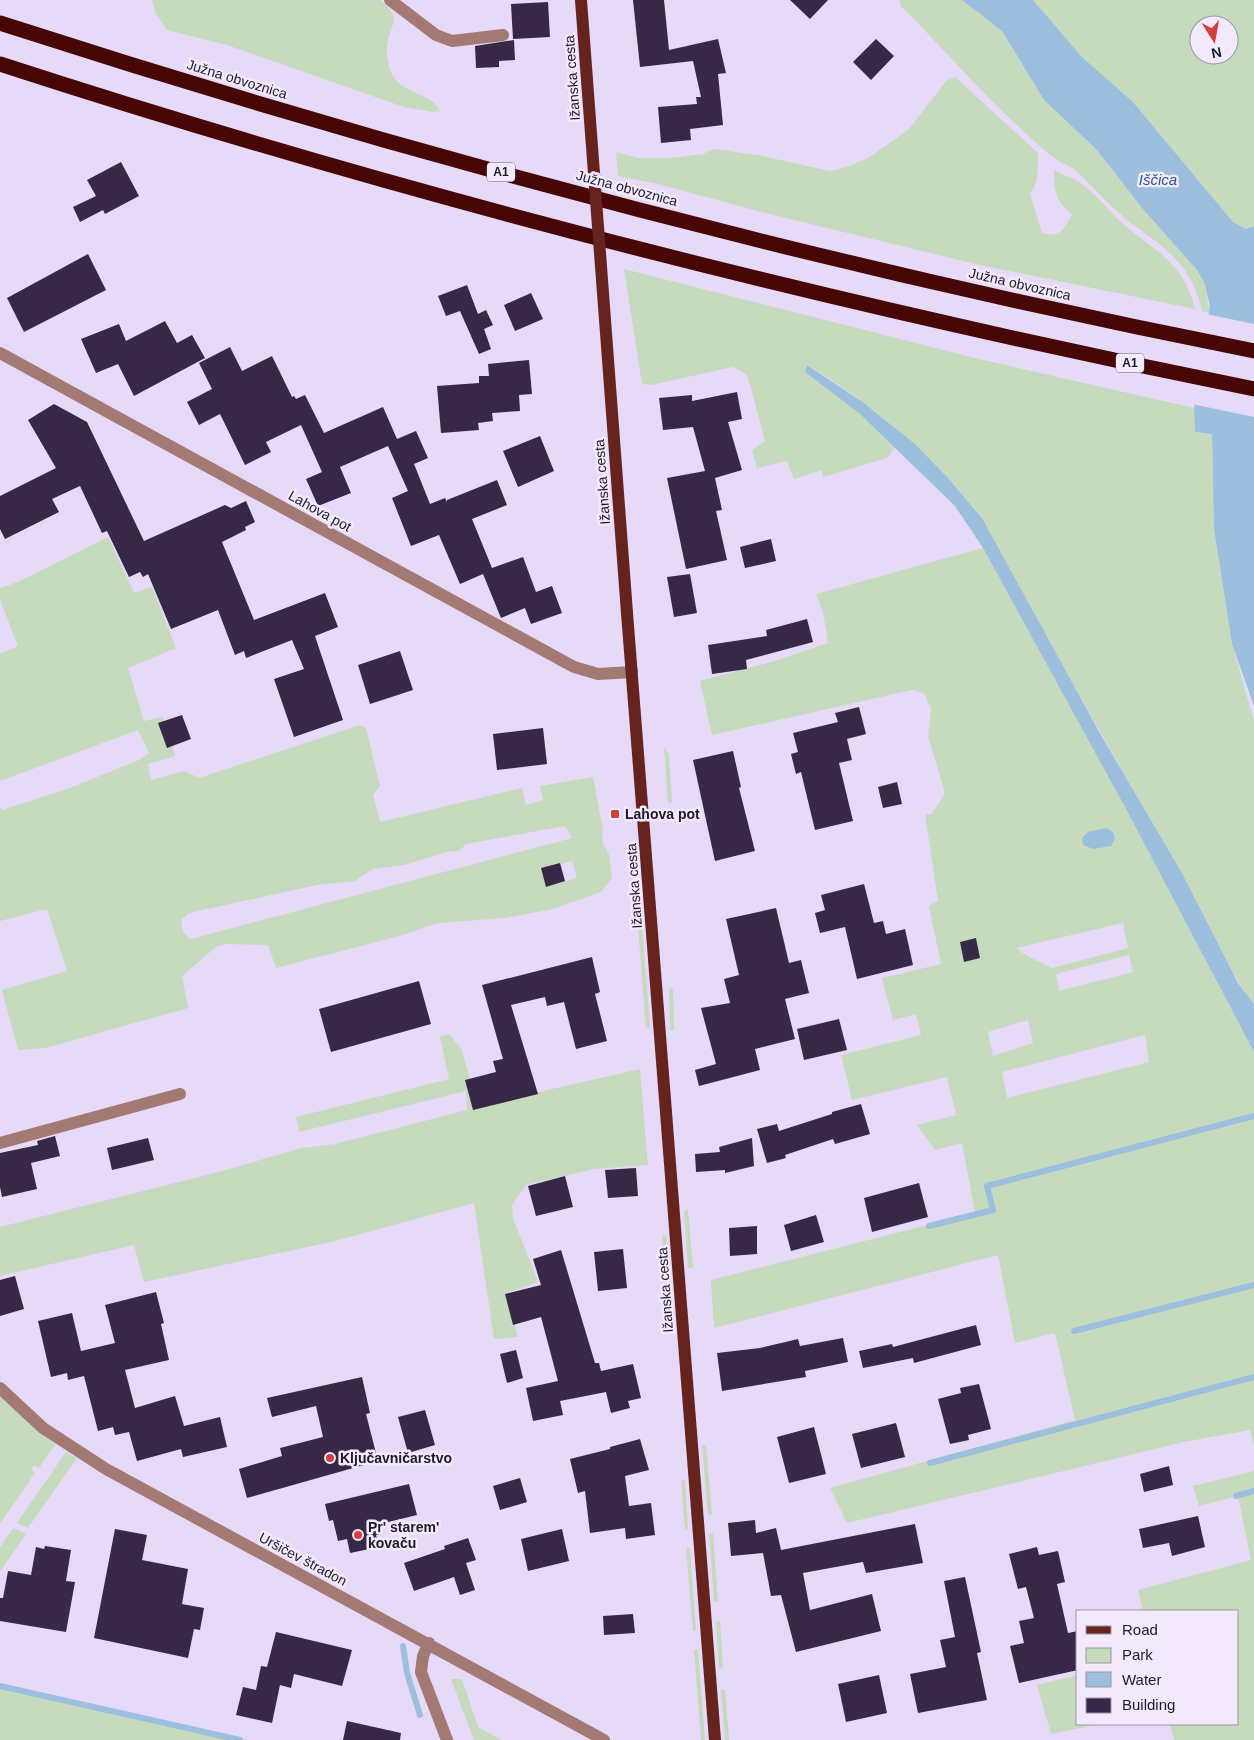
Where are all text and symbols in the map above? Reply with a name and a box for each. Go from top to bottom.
north arrow [1189,15,1239,65]
street label: Ižanska cesta [561,35,583,121]
text: N [1210,44,1223,62]
street label: Južna obvoznica [185,56,289,102]
road number: A1 [487,162,515,182]
street label: Južna obvoznica [575,167,680,209]
water label: Iščica [1139,171,1177,188]
street label: Južna obvoznica [967,264,1073,304]
road number: A1 [1116,353,1144,372]
street label: Ižanska cesta [591,439,613,525]
street label: Lahova pot [286,487,354,535]
place label: Lahova pot [625,806,700,822]
marker: Lahova pot [609,808,621,820]
street label: Ižanska cesta [623,843,645,929]
street label: Ižanska cesta [654,1247,676,1333]
place label: Ključavničarstvo [340,1450,452,1466]
marker: Ključavničarstvo [324,1452,336,1464]
place label: Pr' starem' kovaču [368,1519,439,1551]
street label: Uršičev štradon [256,1529,350,1589]
marker: Pr' starem' kovaču [352,1529,364,1541]
legend [1076,1610,1239,1725]
text: Road [1122,1621,1158,1638]
text: Park [1122,1646,1153,1663]
text: Water [1122,1671,1161,1688]
text: Building [1122,1696,1175,1713]

